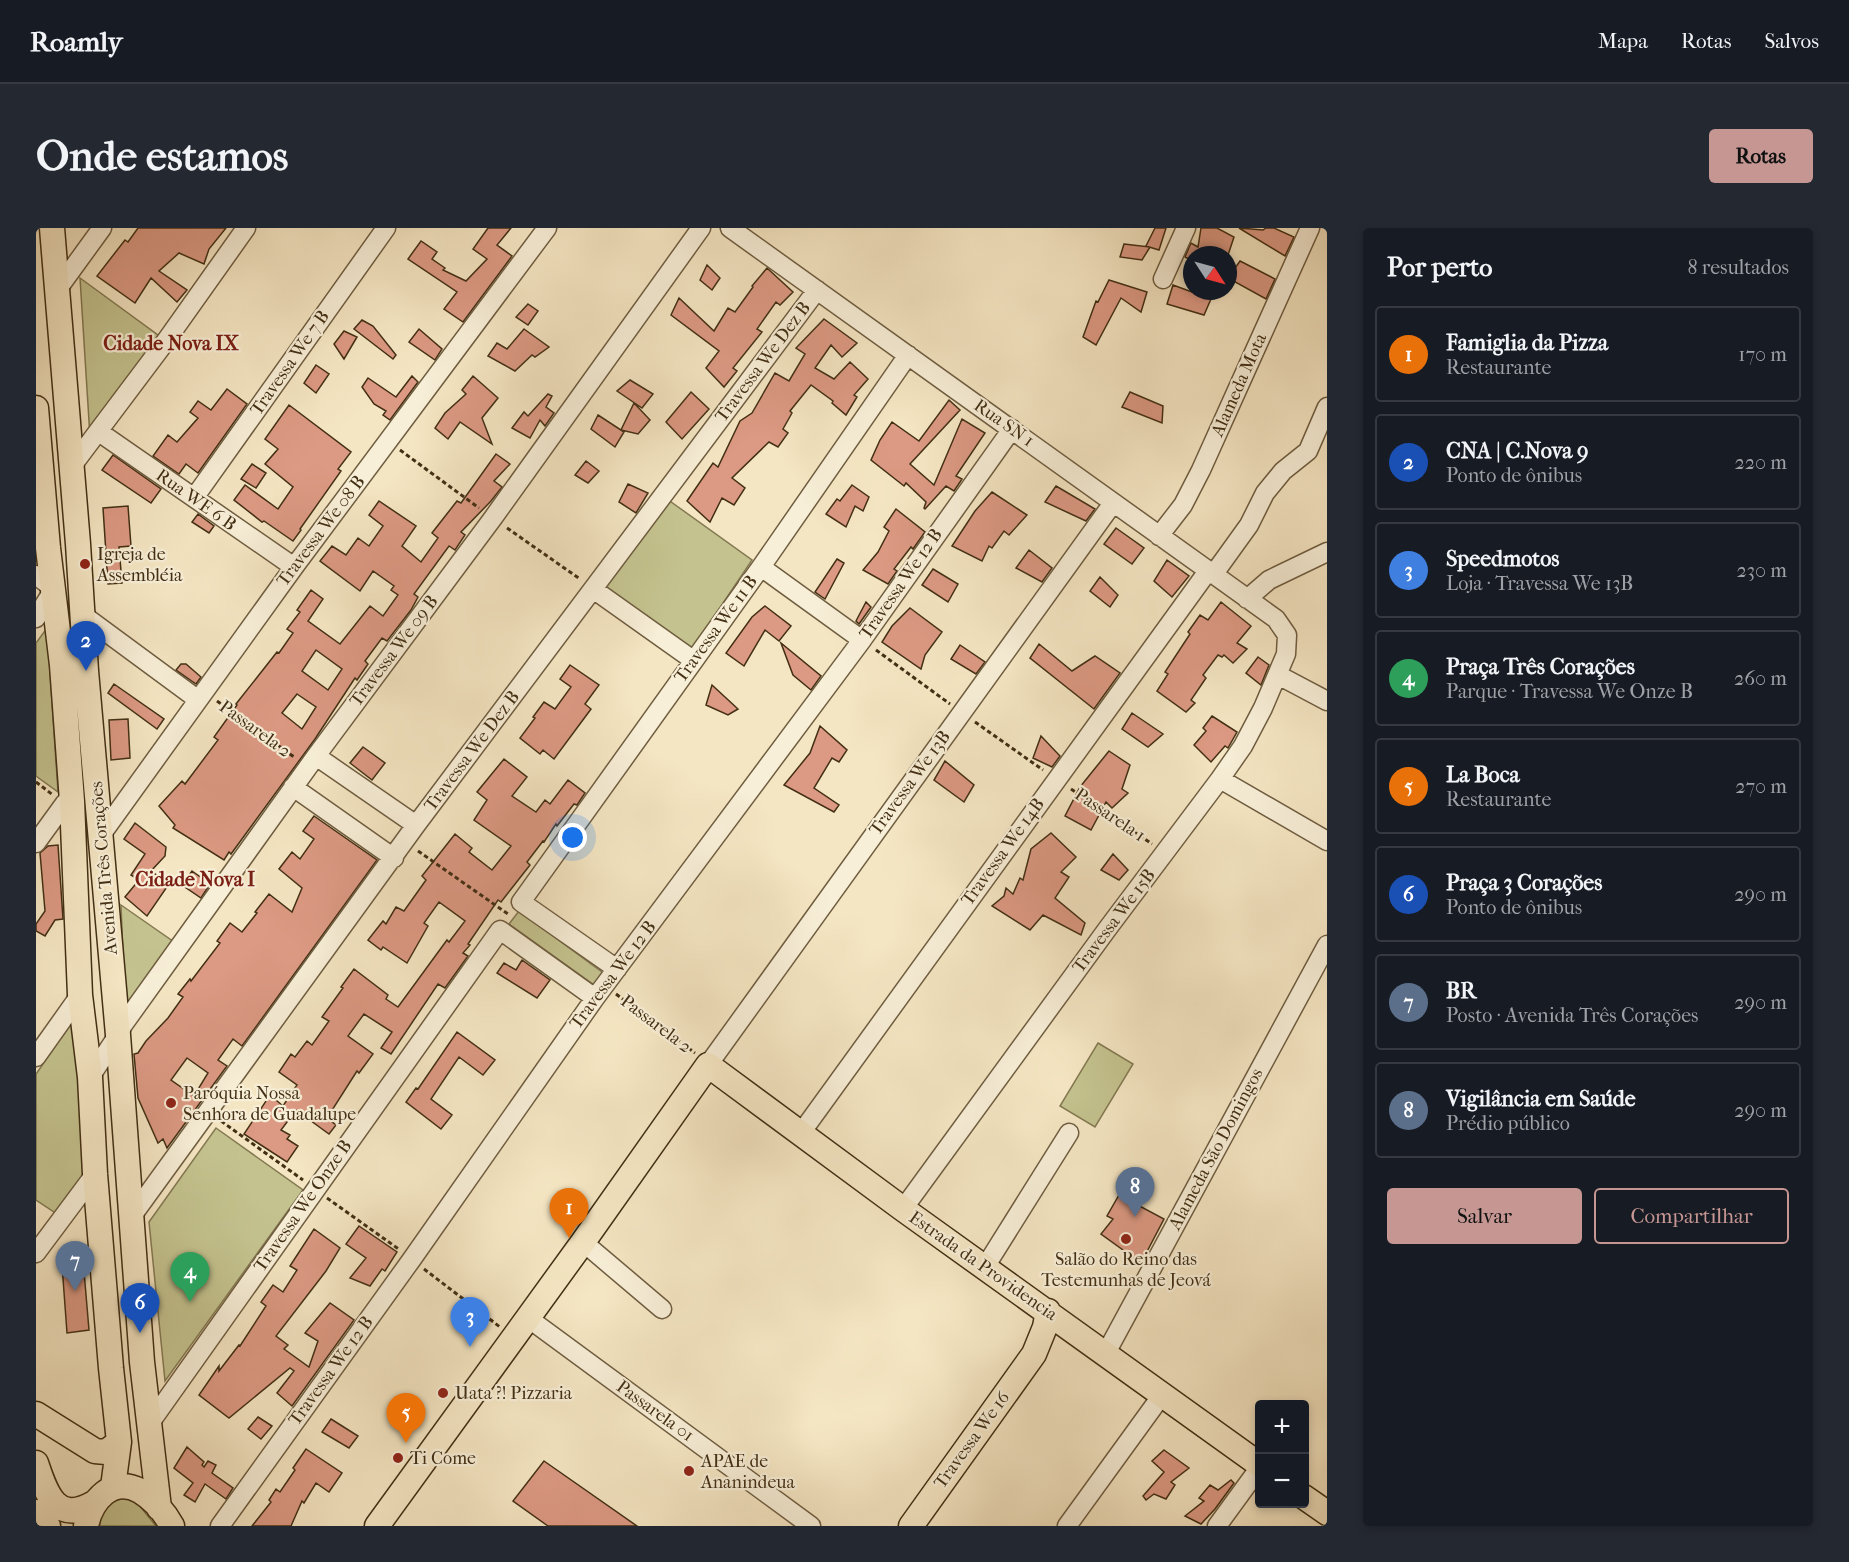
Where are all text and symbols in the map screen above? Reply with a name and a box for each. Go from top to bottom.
text: Roamly [30,25,122,58]
text: Mapa [1598,29,1648,53]
text: Rotas [1681,29,1731,53]
text: Salvos [1764,29,1819,53]
button: Rotas [1709,129,1813,183]
text: Onde estamos [36,132,288,181]
north arrow [1183,246,1237,300]
text: Por perto [1387,252,1492,283]
text: 8 resultados [1687,256,1789,279]
street label: Travessa We Dez B [711,298,815,426]
street label: Travessa We 7 B [246,307,334,419]
street label: Alameda Mota [1206,330,1271,441]
text: Famiglia da Pizza [1446,330,1608,356]
district label: Cidade Nova IX [103,332,239,355]
text: 1 [1405,343,1412,366]
text: 170 m [1738,343,1787,366]
text: Restaurante [1446,356,1551,379]
street label: Rua SN 1 [970,395,1038,451]
text: CNA | C.Nova 9 [1446,438,1589,464]
text: 2 [1403,451,1414,474]
text: 220 m [1734,451,1787,474]
text: Ponto de ônibus [1446,464,1582,487]
street label: Rua WE 6 B [152,465,240,535]
street label: Travessa We 08 B [272,471,370,591]
street label: Travessa We 12 B [855,525,947,643]
place label: Igreja de Assembléia [96,544,183,586]
text: Speedmotos [1446,546,1559,572]
marker: Igreja de Assembléia [78,557,92,571]
text: 3 [1404,559,1413,582]
text: 230 m [1737,559,1787,582]
street label: Travessa We 11 B [670,571,762,687]
text: Loja · Travessa We 13B [1446,572,1633,595]
street label: Travessa We 09 B [345,591,443,711]
pin: 2 [67,622,106,671]
text: Praça Três Corações [1446,654,1635,680]
text: 4 [1403,667,1414,690]
text: 260 m [1734,667,1787,690]
text: Parque · Travessa We Onze B [1446,680,1693,703]
street label: Travessa We Dez B [420,687,524,815]
street label: Passarela 2 [215,696,295,762]
street label: Travessa We 13B [865,727,955,839]
text: La Boca [1446,762,1520,788]
text: 5 [1404,775,1413,798]
text: 270 m [1735,775,1787,798]
street label: Avenida Três Corações [86,780,122,957]
street label: Passarela 1 [1071,784,1149,846]
text: Restaurante [1446,788,1551,811]
street label: Travessa We 14B [957,794,1049,910]
your location [558,823,587,852]
street label: Travessa We 15B [1068,865,1160,977]
district label: Cidade Nova I [135,868,255,891]
text: Praça 3 Corações [1446,870,1602,896]
text: 6 [1403,883,1414,906]
text: 290 m [1734,883,1787,906]
text: Ponto de ônibus [1446,896,1582,919]
street label: Travessa We 12 B [565,917,661,1033]
text: BR [1446,978,1476,1004]
street label: Passarela 2 [616,991,696,1057]
text: 7 [1404,991,1413,1014]
text: 290 m [1734,991,1787,1014]
text: Posto · Avenida Três Corações [1446,1004,1698,1027]
street label: Alameda São Domingos [1164,1064,1268,1234]
place label: Paróquia Nossa Senhora de Guadalupe [183,1083,356,1125]
text: Vigilância em Saúde [1446,1086,1636,1112]
marker: Paróquia Nossa Senhora de Guadalupe [164,1096,178,1110]
text: 8 [1403,1099,1414,1122]
text: 290 m [1734,1099,1787,1122]
text: Prédio público [1446,1112,1570,1135]
street label: Travessa We Onze B [250,1136,356,1276]
pin: 8 [1116,1168,1154,1217]
pin: 1 [550,1188,588,1238]
button: Salvar [1387,1188,1582,1244]
button: Compartilhar [1594,1188,1789,1244]
street label: Estrada da Providencia [905,1207,1062,1325]
marker: Salão do Reino das Testemunhas de Jeová [1119,1232,1133,1246]
pin: 7 [56,1242,94,1291]
place label: Salão do Reino das Testemunhas de Jeová [1041,1249,1212,1291]
pin: 4 [170,1252,210,1302]
pin: 6 [120,1284,160,1333]
pin: 3 [450,1298,490,1347]
street label: Travessa We 12 B [284,1312,378,1430]
street label: Passarela 01 [612,1376,698,1446]
place label: Uata ?! Pizzaria [455,1383,573,1404]
marker: Uata ?! Pizzaria [436,1386,450,1400]
street label: Travessa We 16 [930,1387,1014,1493]
pin: 5 [386,1394,425,1443]
map controls [1255,1400,1309,1508]
button: + [1255,1400,1309,1454]
place label: Ti Come [410,1448,476,1469]
marker: Ti Come [391,1451,405,1465]
place label: APAE de Ananindeua [700,1451,795,1493]
button: − [1255,1454,1309,1508]
marker: APAE de Ananindeua [682,1464,696,1478]

